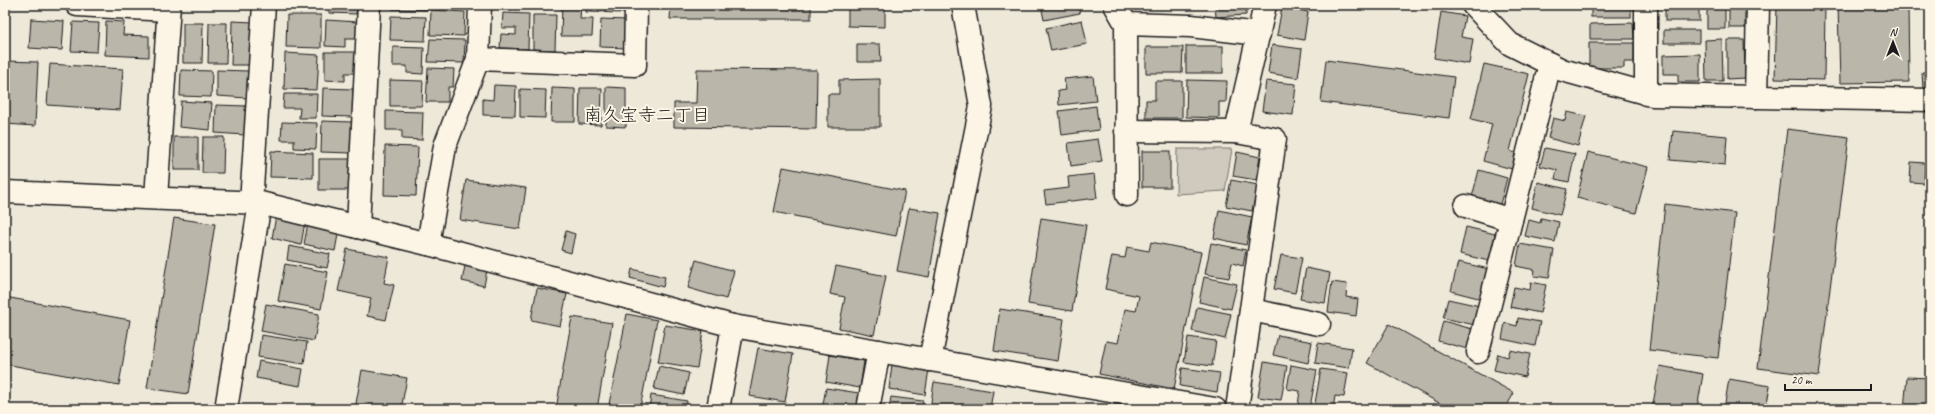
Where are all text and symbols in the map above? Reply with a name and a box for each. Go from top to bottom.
north arrow [1873,22,1913,62]
text: N [1890,25,1899,39]
district label: 南久宝寺二丁目 [584,104,710,126]
scale bar [1785,366,1871,392]
text: 20 m [1791,372,1813,388]

